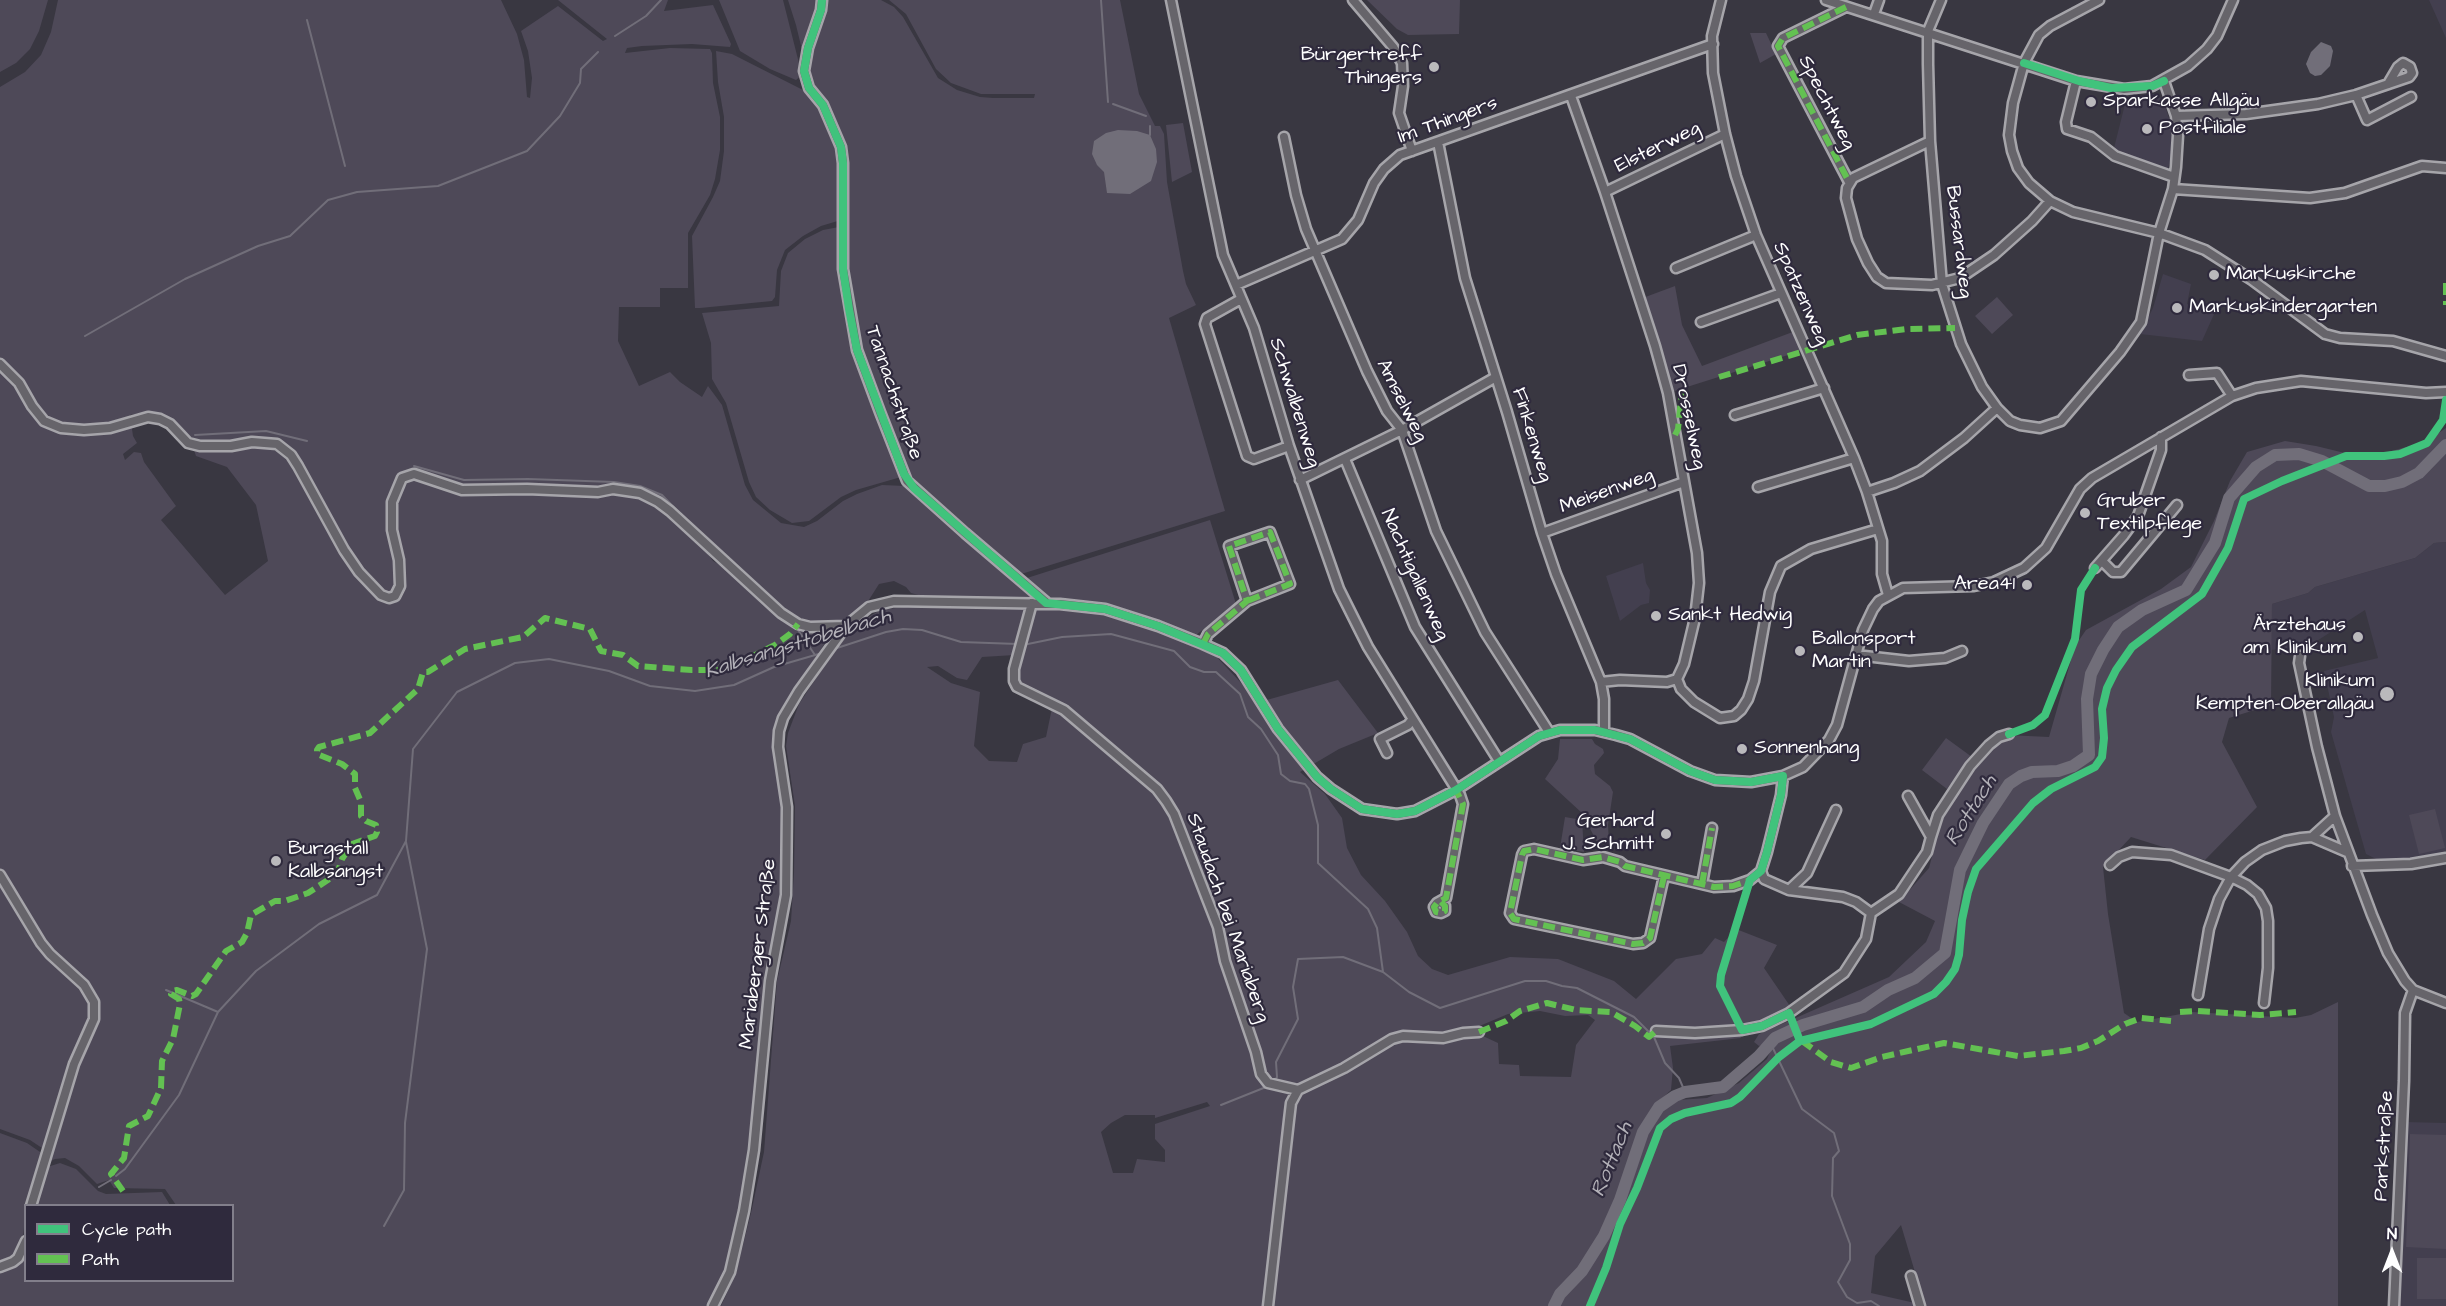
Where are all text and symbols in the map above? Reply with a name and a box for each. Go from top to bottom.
place label: Bürgertreff Thingers [1301,44,1422,91]
street label: Spechtweg [1792,52,1860,154]
marker: Bürgertreff Thingers [1427,60,1441,74]
place label: Sparkasse Allgäu [2103,90,2259,114]
street label: Im Thingers [1395,92,1501,150]
marker: Sparkasse Allgäu [2084,95,2098,109]
street label: Elsterweg [1611,117,1705,179]
place label: Postfiliale [2159,117,2246,141]
marker: Postfiliale [2140,122,2154,136]
street label: Bussardweg [1939,184,1977,300]
street label: Spatzenweg [1767,239,1833,349]
place label: Markuskirche [2226,263,2356,287]
marker: Markuskirche [2207,268,2221,282]
place label: Markuskindergarten [2189,296,2377,320]
marker: Markuskindergarten [2170,301,2184,315]
street label: Tannachstraße [859,323,927,463]
street label: Schwalbenweg [1263,335,1325,471]
street label: Amselweg [1370,356,1432,446]
street label: Drosselweg [1665,362,1711,472]
street label: Finkenweg [1505,385,1557,485]
street label: Meisenweg [1557,464,1657,520]
place label: Gruber Textilpflege [2097,490,2202,537]
street label: Nachtigallenweg [1374,506,1454,644]
marker: Gruber Textilpflege [2078,506,2092,520]
place label: Area41 [1954,573,2015,597]
marker: Area41 [2020,578,2034,592]
place label: Sankt Hedwig [1668,604,1792,628]
water label: Kalbsangsttobelbach [702,605,894,685]
marker: Sankt Hedwig [1649,609,1663,623]
place label: Ärztehaus am Klinikum [2243,614,2346,661]
place label: Ballonsport Martin [1812,628,1915,675]
marker: Ärztehaus am Klinikum [2351,630,2365,644]
marker: Ballonsport Martin [1793,644,1807,658]
place label: Klinikum Kempten-Oberallgäu [2196,670,2374,717]
marker: Klinikum Kempten-Oberallgäu [2378,685,2396,703]
place label: Sonnenhang [1754,737,1859,761]
marker: Sonnenhang [1735,742,1749,756]
water label: Rottach [1941,771,2003,851]
street label: Staudach bei Mariaberg [1180,810,1274,1026]
place label: Gerhard J. Schmitt [1562,810,1654,857]
marker: Gerhard J. Schmitt [1659,827,1673,841]
place label: Burgstall Kalbsangst [288,838,383,885]
marker: Burgstall Kalbsangst [269,854,283,868]
street label: Mariaberger Straße [735,858,783,1050]
street label: Parkstraße [2370,1090,2400,1202]
water label: Rottach [1587,1119,1639,1201]
legend [24,1204,234,1282]
text: Cycle path [82,1217,171,1242]
north arrow [2362,1222,2422,1282]
text: N [2387,1223,2397,1245]
text: Path [82,1247,119,1272]

